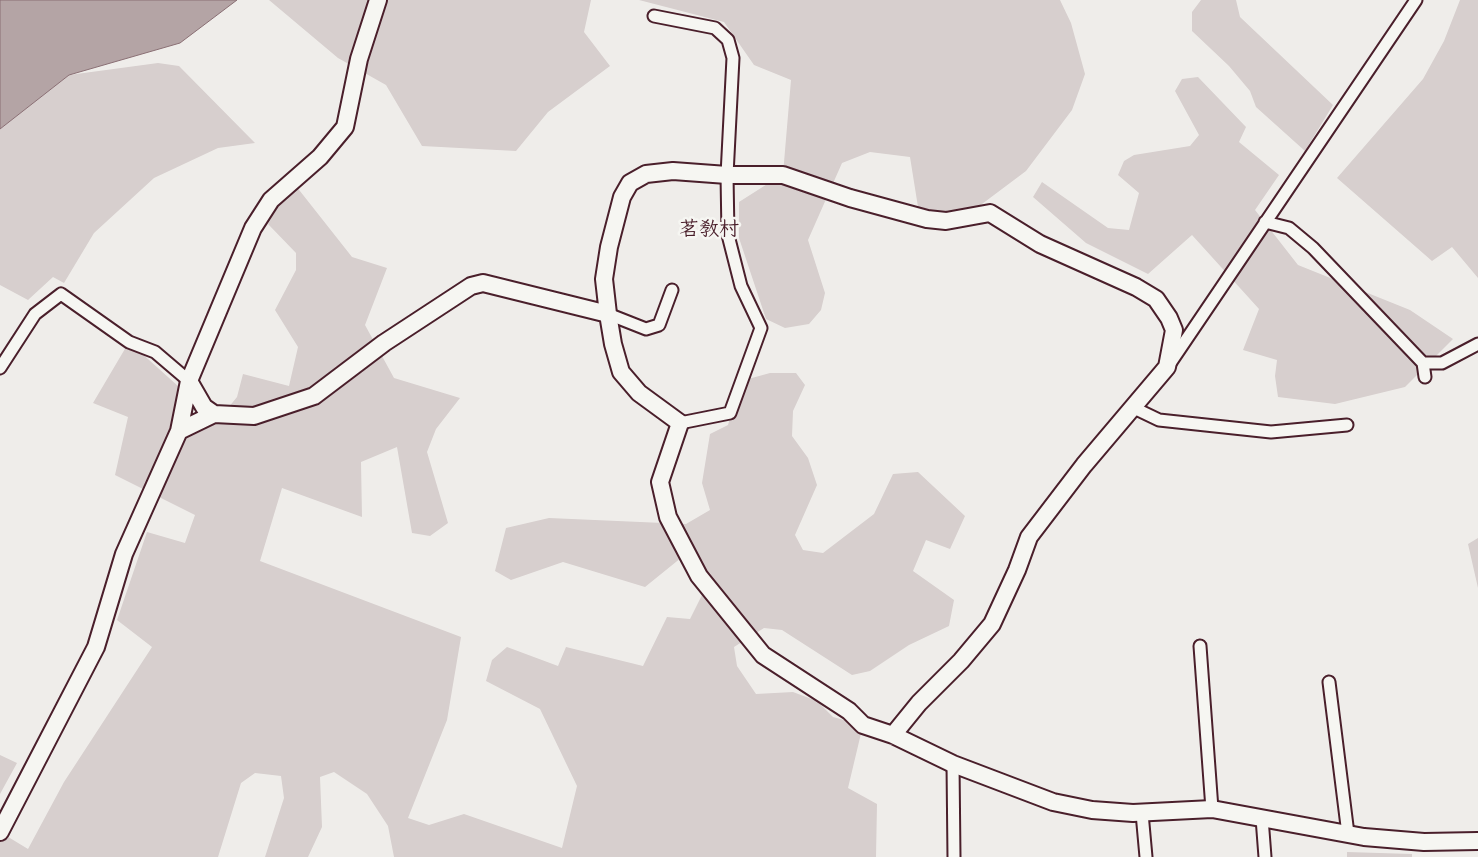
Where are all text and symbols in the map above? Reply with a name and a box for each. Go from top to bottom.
district label: 茗教村 [679,218,739,242]

